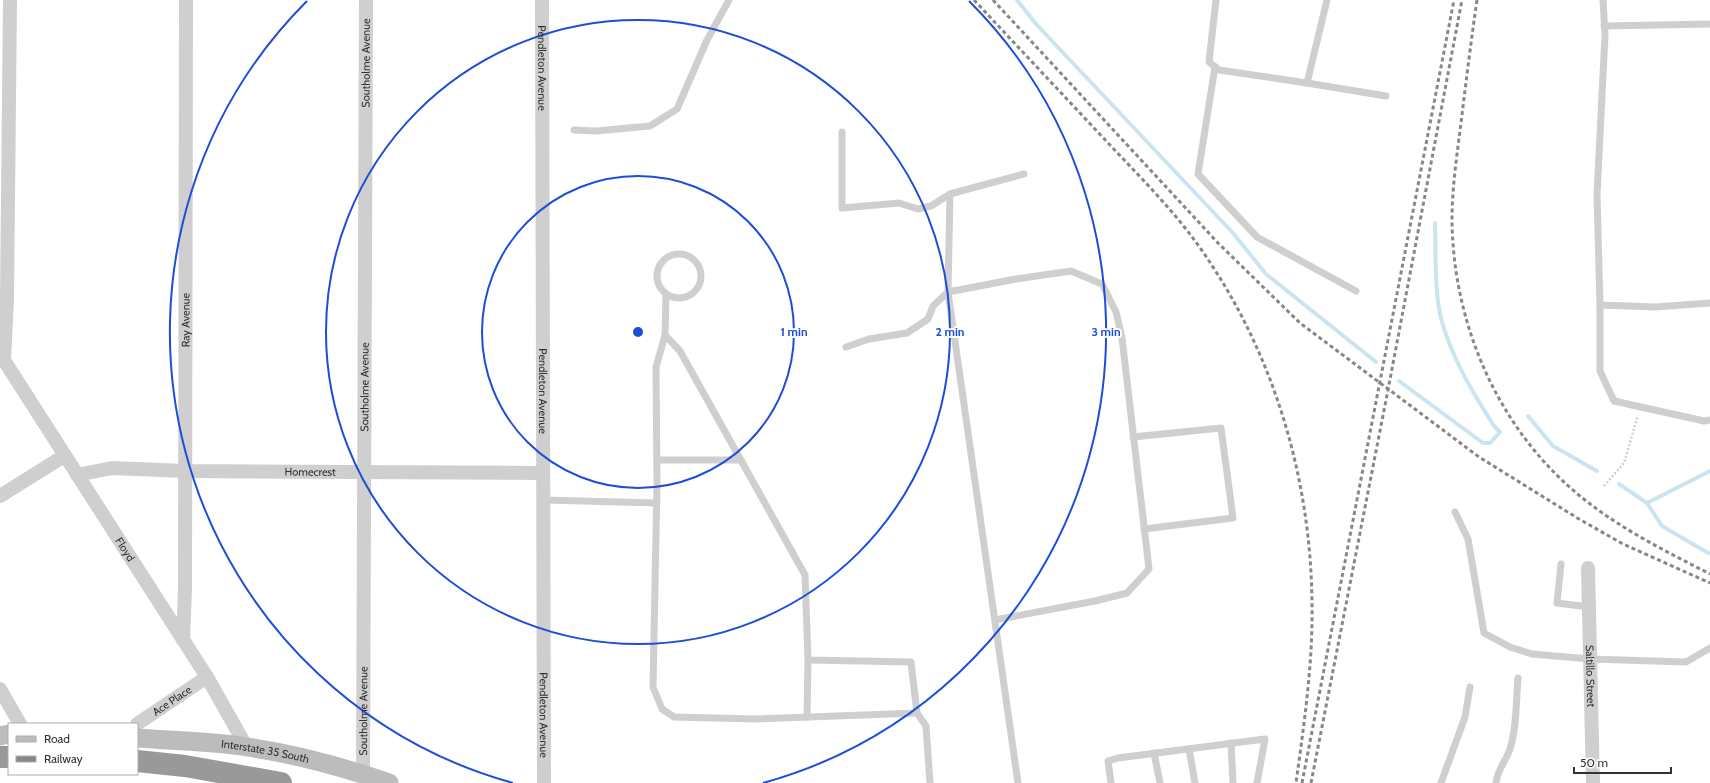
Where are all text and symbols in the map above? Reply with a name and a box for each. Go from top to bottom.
street label: Southolme Avenue [359,18,373,108]
street label: Pendleton Avenue [535,25,549,111]
street label: Ray Avenue [178,292,193,347]
text: 1 min [780,324,808,339]
text: 2 min [936,324,964,339]
text: 3 min [1091,324,1121,339]
centre of rings [631,325,645,339]
street label: Southolme Avenue [357,342,372,432]
street label: Pendleton Avenue [536,348,550,434]
street label: Homecrest [285,465,336,479]
street label: Floyd [112,535,138,564]
street label: Saltillo Street [1583,645,1598,708]
street label: Southolme Avenue [356,666,370,756]
street label: Pendleton Avenue [537,672,551,758]
street label: Ace Place [150,682,195,719]
legend [8,723,138,775]
text: Road [44,731,70,746]
street label: Interstate 35 South [221,737,311,766]
scale bar [1574,749,1671,775]
text: Railway [44,751,82,766]
text: 50 m [1580,755,1608,770]

